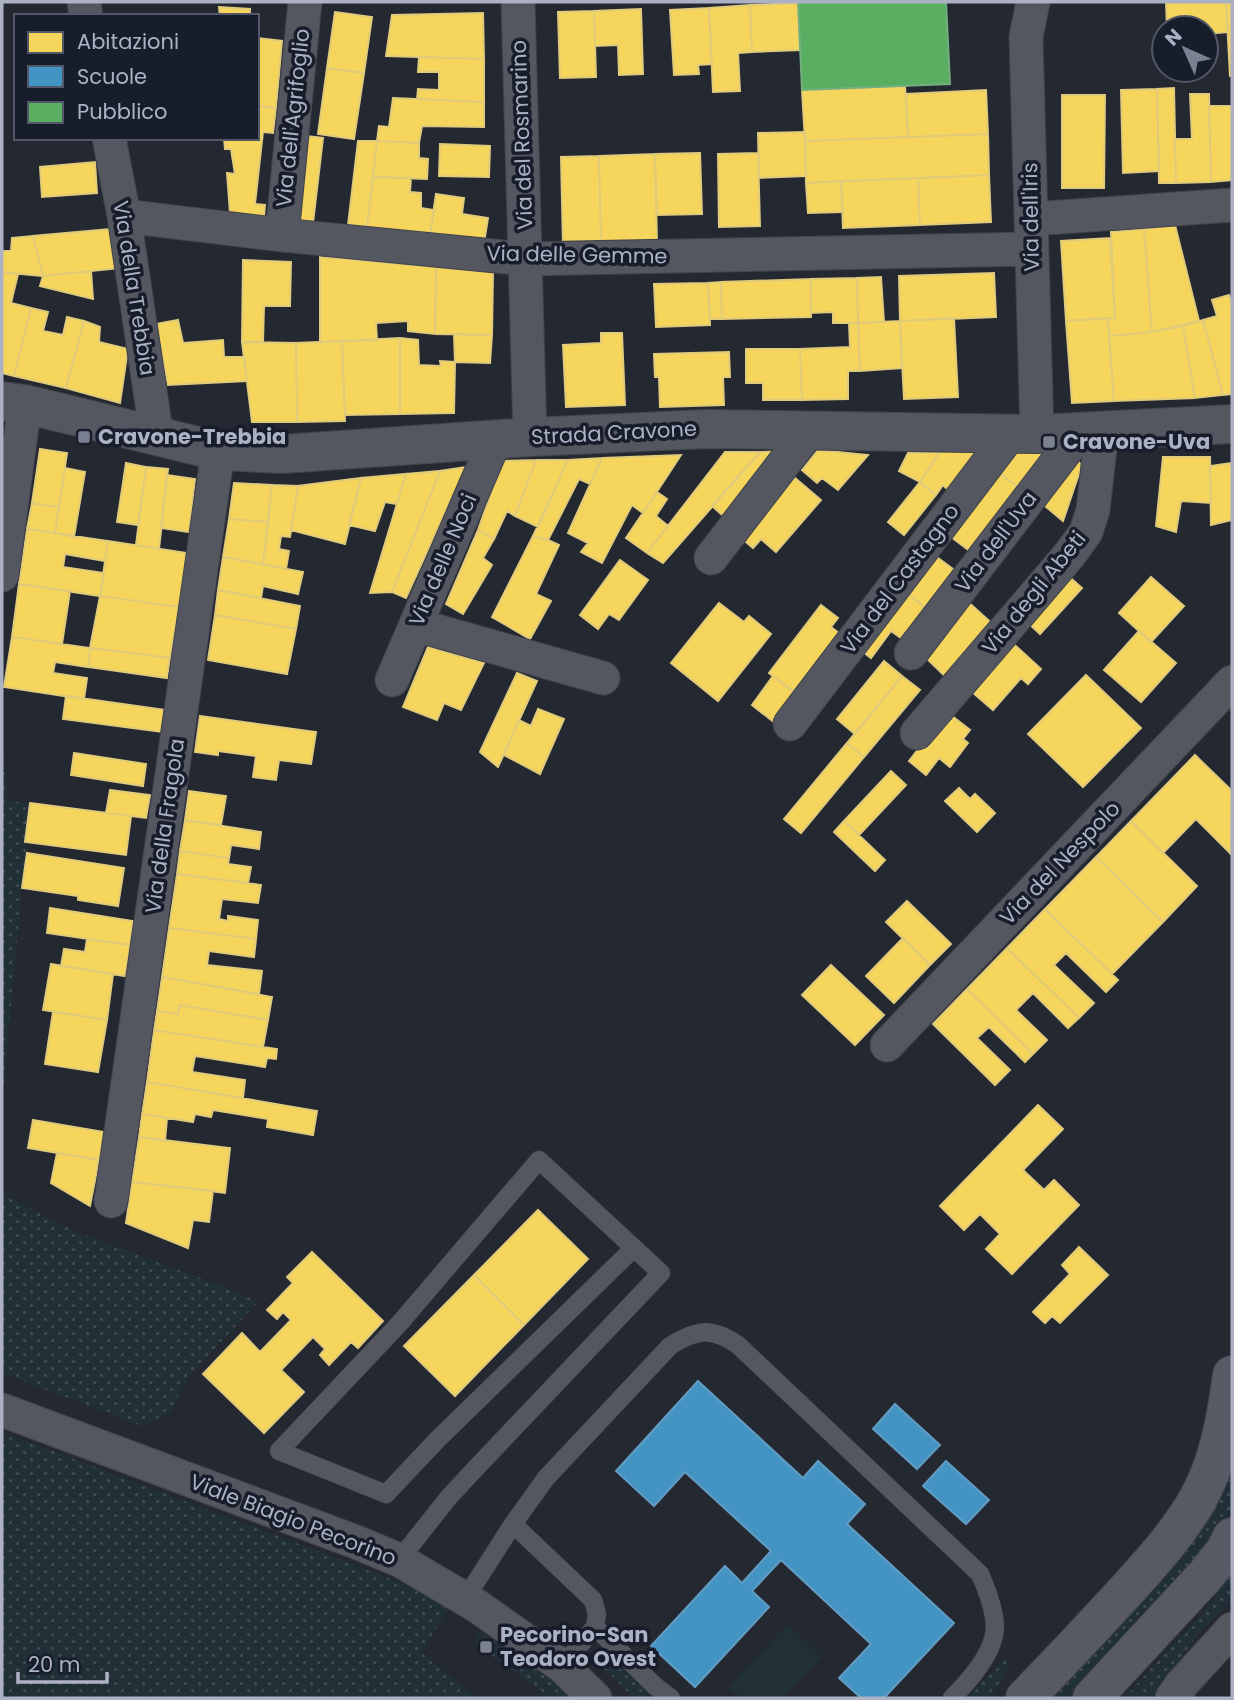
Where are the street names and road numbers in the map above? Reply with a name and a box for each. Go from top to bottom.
street label: Via dell'Agrifoglio [269,27,316,209]
street label: Via del Rosmarino [504,40,539,230]
street label: Via dell'Iris [1015,162,1046,272]
street label: Via della Trebbia [106,198,163,377]
street label: Via delle Gemme [486,238,668,271]
street label: Strada Cravone [530,414,698,451]
street label: Via dell'Uva [948,485,1043,598]
street label: Via delle Noci [402,489,484,631]
street label: Via del Castagno [833,498,966,660]
street label: Via degli Abeti [975,525,1092,660]
street label: Via della Fragola [138,737,191,915]
street label: Via del Nespolo [993,794,1126,931]
street label: Viale Biagio Pecorino [186,1467,401,1572]

